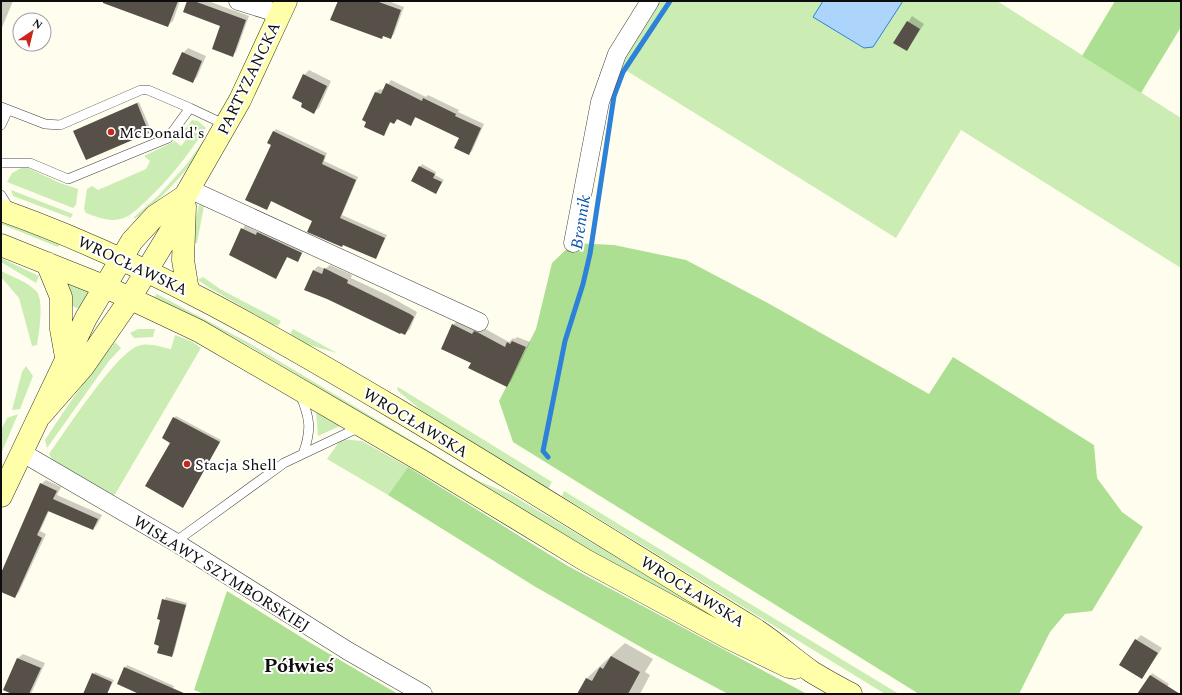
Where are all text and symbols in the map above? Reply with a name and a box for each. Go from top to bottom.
north arrow [12,12,52,52]
text: N [29,15,46,34]
street label: PARTYZANCKA [211,18,287,139]
place label: McDonald's [119,121,205,145]
marker: McDonald's [106,127,116,137]
water label: Brennik [564,193,598,251]
street label: WROCŁAWSKA [73,230,192,302]
street label: WROCŁAWSKA [358,382,473,464]
place label: Stacja Shell [195,453,277,477]
marker: Stacja Shell [182,459,192,469]
street label: WISŁAWY SZYMBORSKIEJ [128,509,315,638]
street label: WROCŁAWSKA [636,550,749,634]
district label: Półwieś [264,651,335,681]

